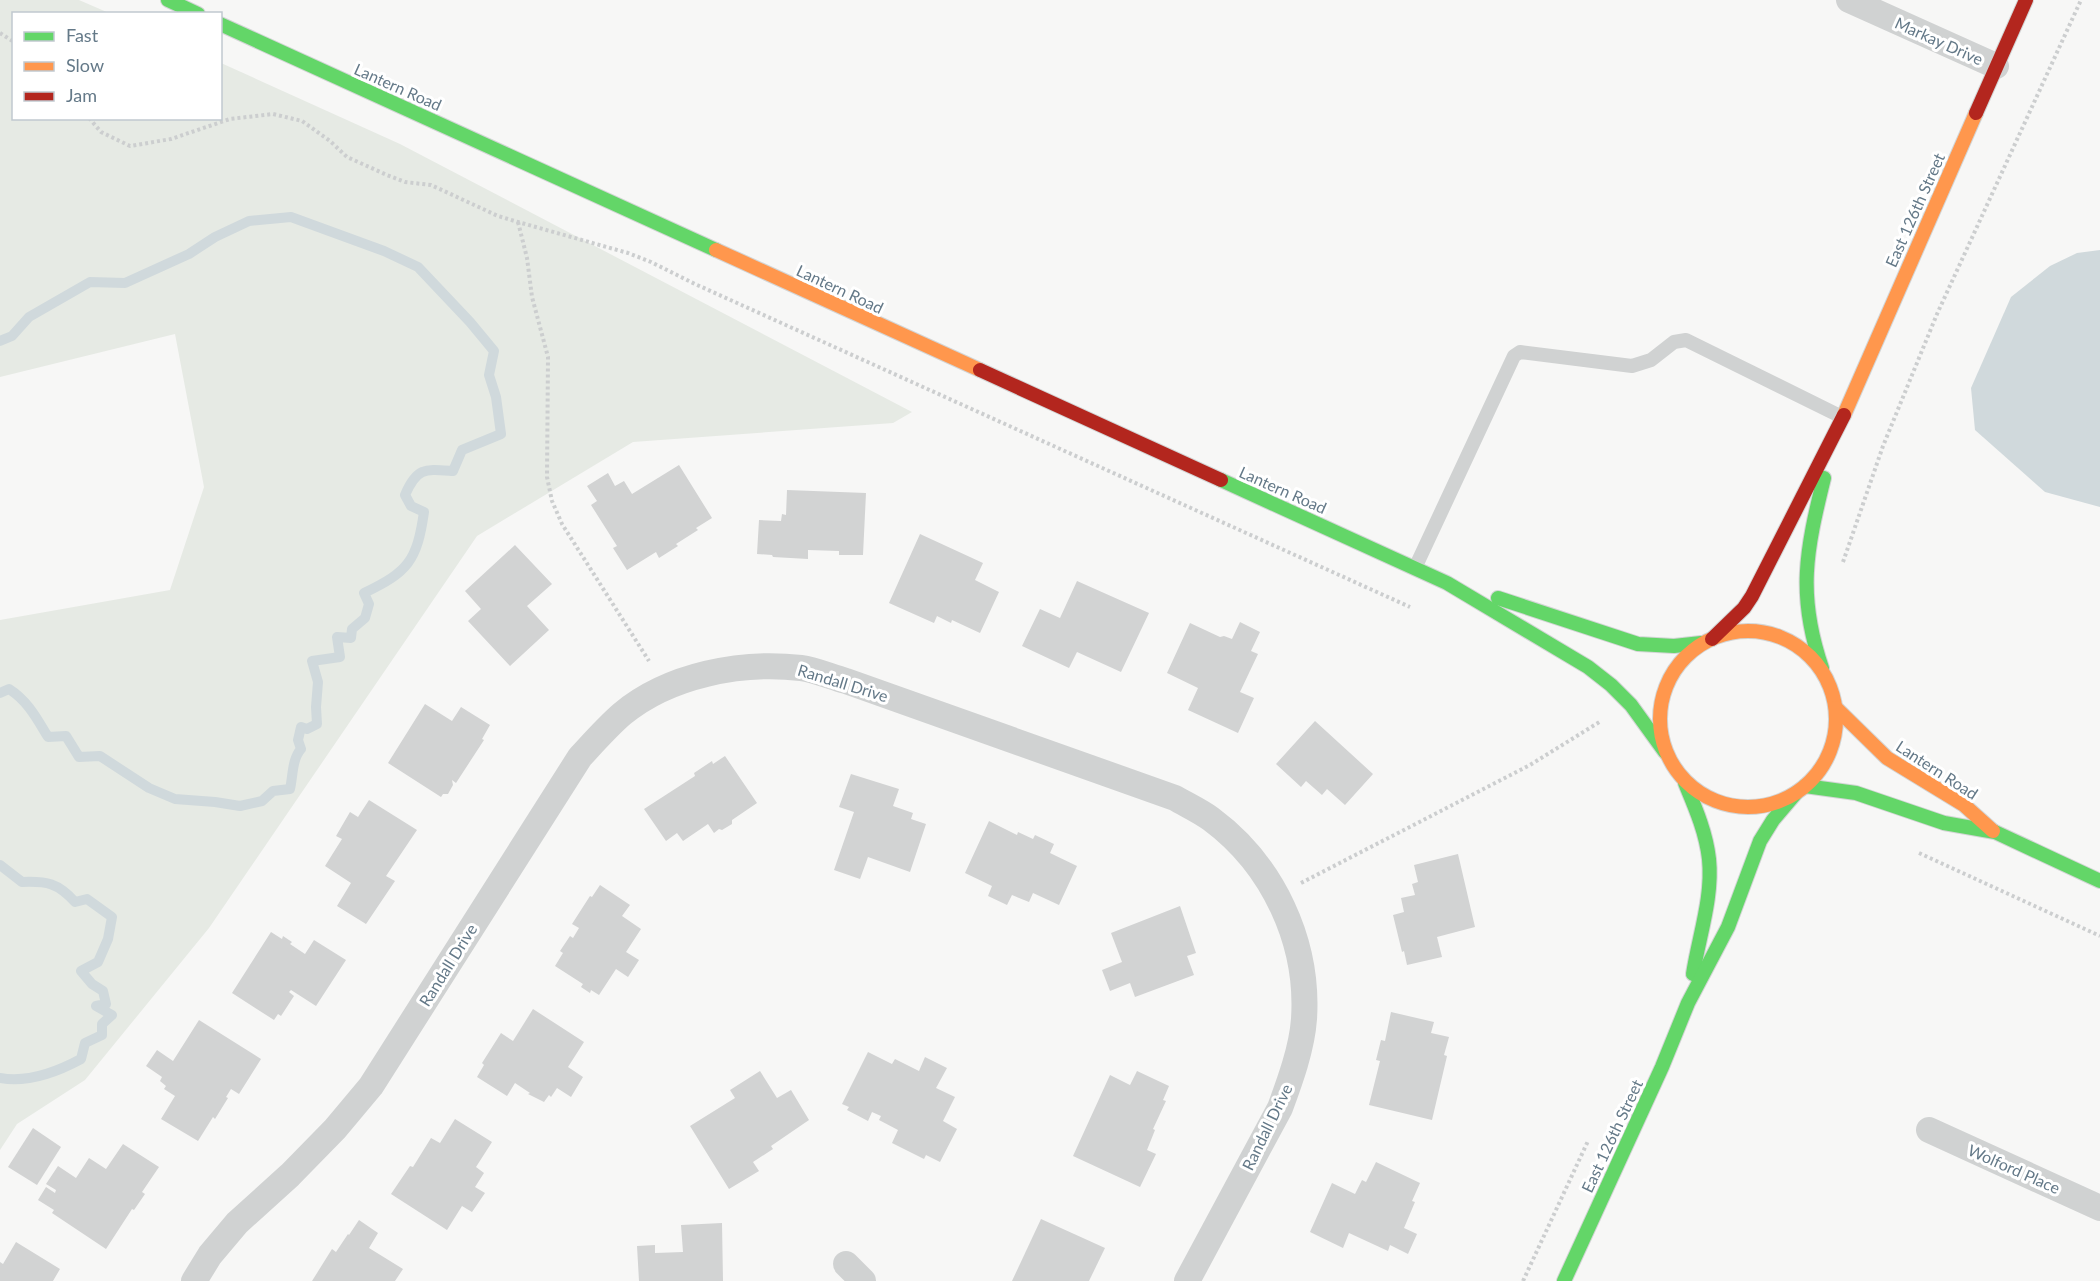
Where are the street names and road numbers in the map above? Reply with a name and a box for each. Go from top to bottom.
street label: Markay Drive [1892,13,1986,68]
street label: Lantern Road [352,59,445,114]
street label: East 126th Street [1881,150,1948,270]
street label: Lantern Road [794,260,887,317]
street label: Lantern Road [1237,462,1330,517]
street label: Randall Drive [796,660,891,705]
street label: Lantern Road [1893,736,1982,803]
street label: Randall Drive [415,920,480,1009]
street label: East 126th Street [1577,1076,1646,1195]
street label: Randall Drive [1238,1081,1296,1173]
street label: Wolford Place [1965,1140,2063,1197]

